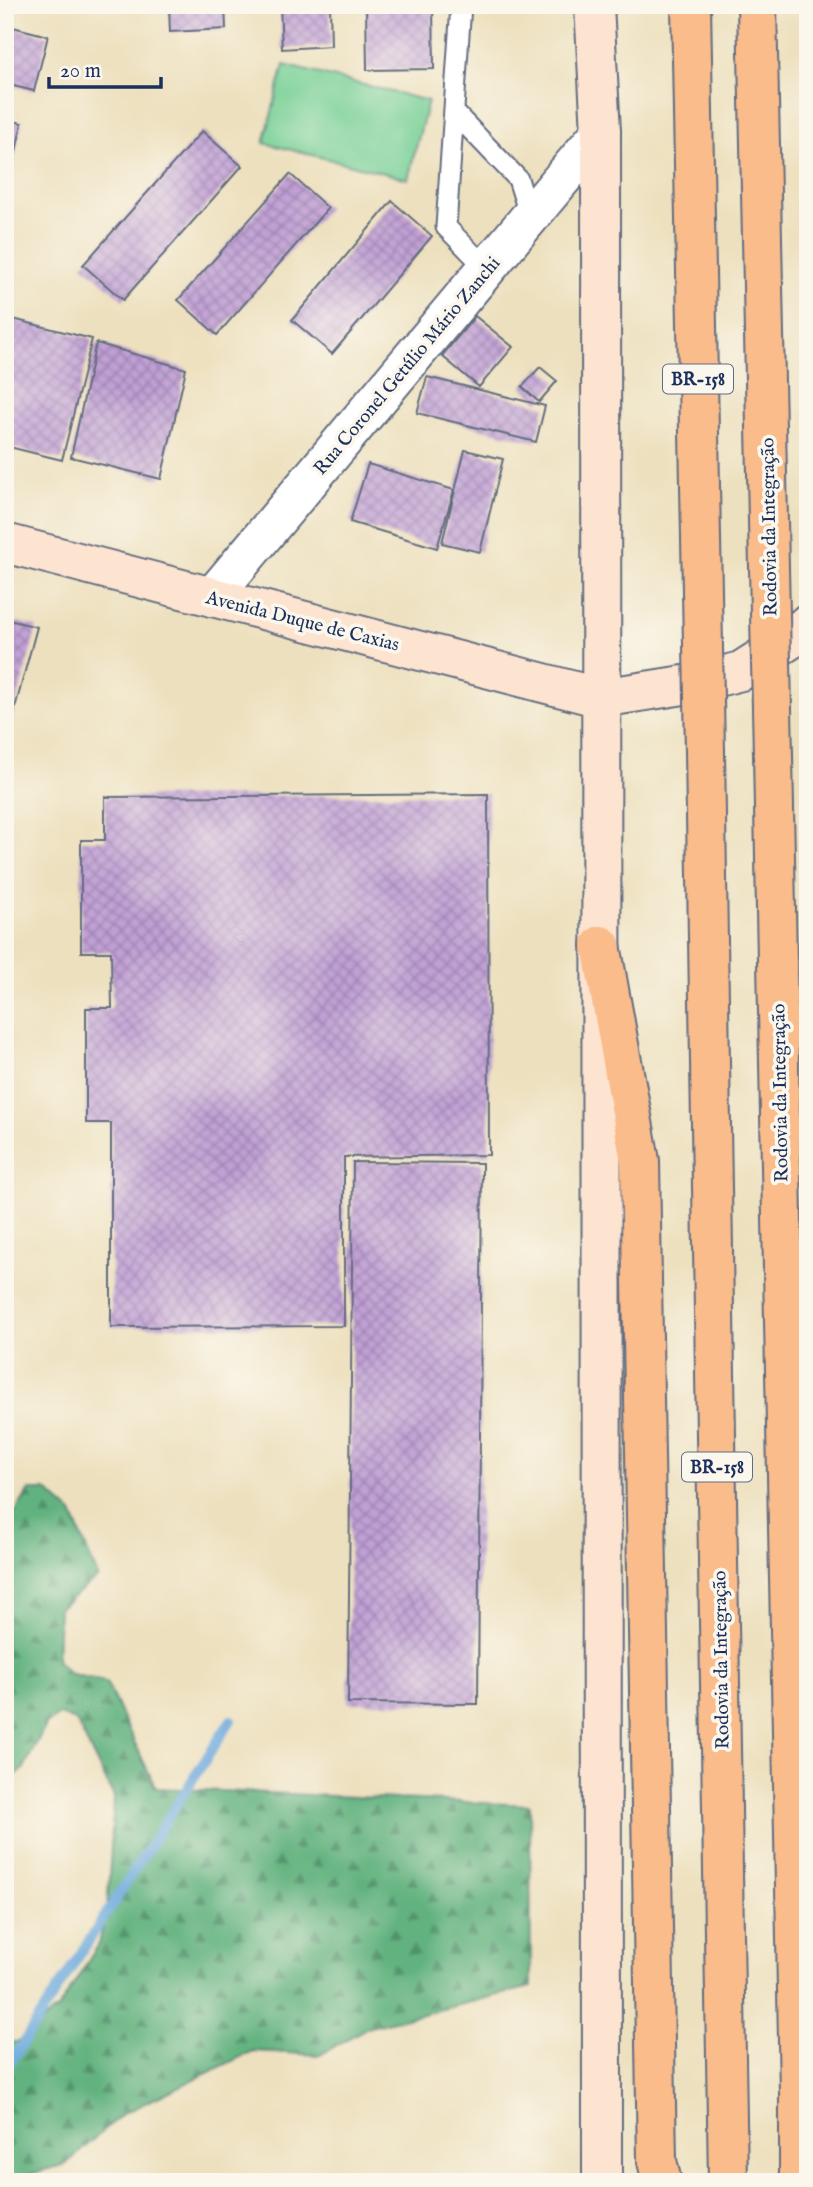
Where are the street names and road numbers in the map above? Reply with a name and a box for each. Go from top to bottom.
street label: Rua Coronel Getúlio Mário Zanchi [309,252,506,480]
road number: BR-158 [663,365,733,394]
street label: Rodovia da Integração [756,437,784,617]
street label: Avenida Duque de Caxias [202,586,402,658]
street label: Rodovia da Integração [767,1003,795,1183]
road number: BR-158 [682,1452,752,1482]
street label: Rodovia da Integração [708,1570,736,1750]

